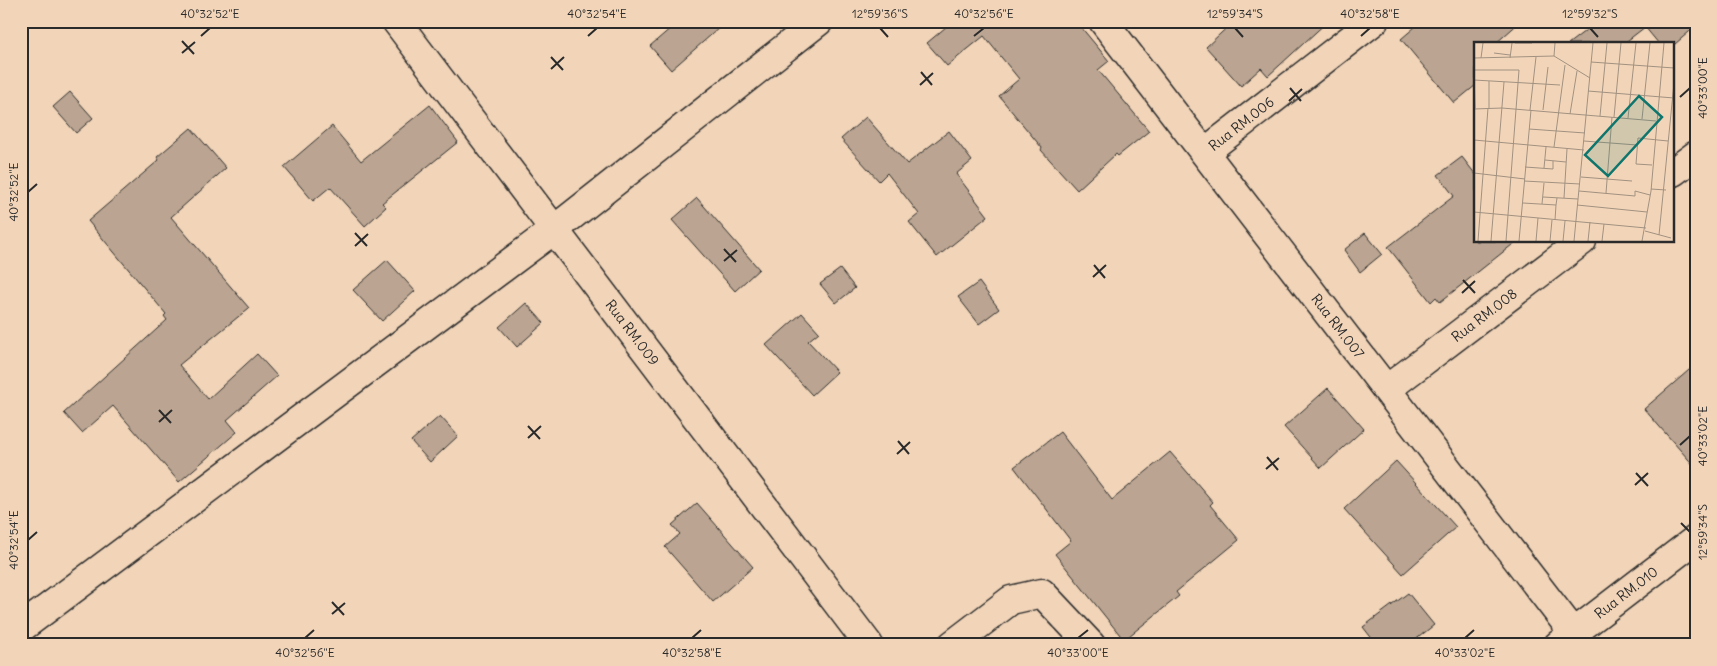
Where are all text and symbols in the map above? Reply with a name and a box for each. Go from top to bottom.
text: 40°32'52"E [180,6,240,21]
text: 40°32'54"E [567,6,627,21]
text: 12°59'36"S [852,6,908,21]
text: 40°32'56"E [954,6,1014,21]
text: 12°59'34"S [1207,6,1263,21]
text: 40°32'58"E [1340,6,1400,21]
text: 12°59'32"S [1562,6,1618,21]
inset map [1474,42,1674,242]
text: 40°33'00"E [1695,57,1710,119]
street label: Rua RM.006 [1205,93,1278,155]
text: 40°32'52"E [6,162,21,222]
street label: Rua RM.008 [1448,284,1521,346]
street label: Rua RM.007 [1307,290,1368,362]
street label: Rua RM.009 [601,296,663,369]
text: 40°33'02"E [1695,406,1710,466]
text: 12°59'34"S [1695,504,1710,560]
text: 40°32'54"E [6,510,21,570]
street label: Rua RM.010 [1591,562,1662,623]
text: 40°32'56"E [275,645,335,660]
text: 40°32'58"E [662,645,722,660]
text: 40°33'00"E [1047,645,1109,660]
text: 40°33'02"E [1435,645,1495,660]

